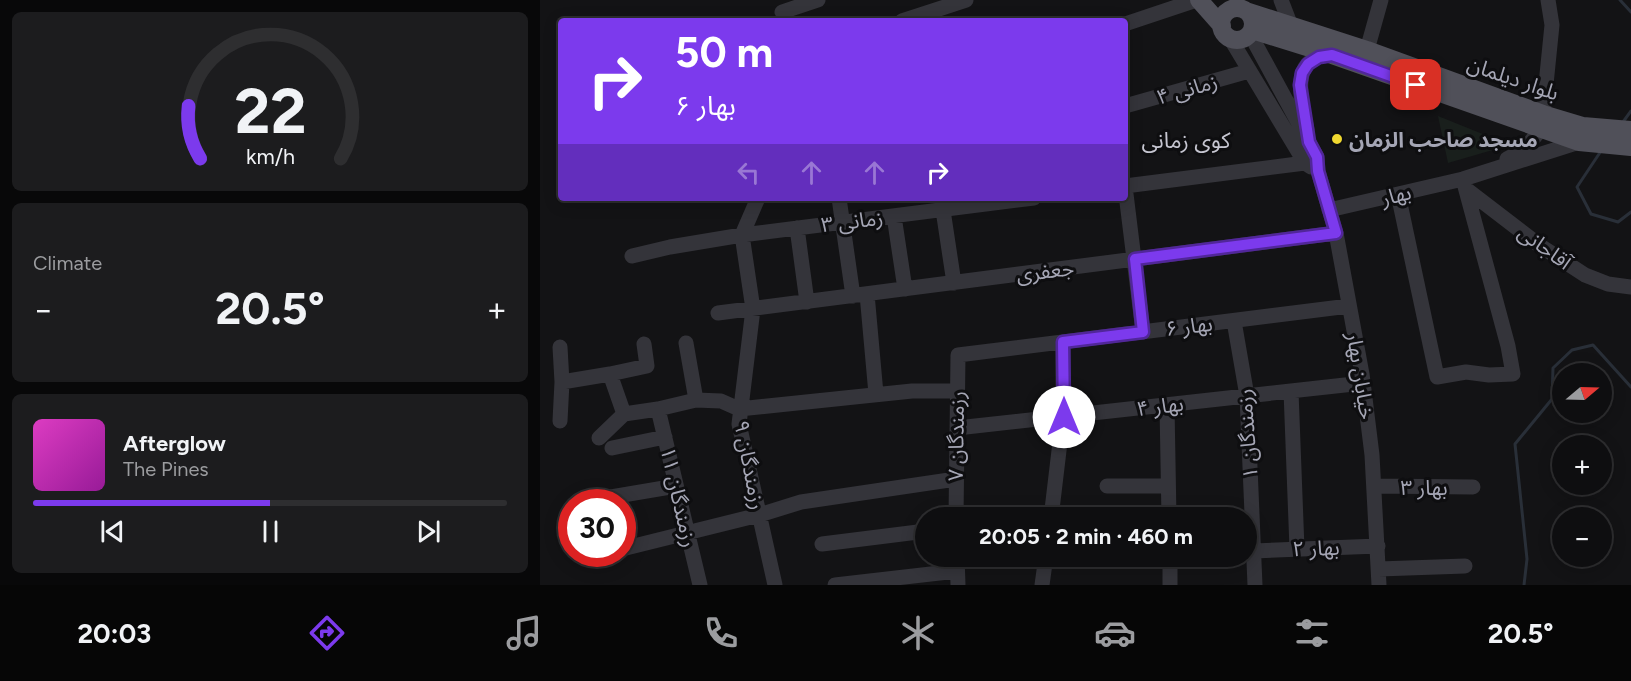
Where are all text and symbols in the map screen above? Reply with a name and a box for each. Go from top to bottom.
text: 50 m [675,27,773,78]
icon: right [576,42,654,120]
street label: بلوار دیلمان [1464,51,1562,105]
pin [1390,59,1441,110]
street label: زمانی ۴ [1154,68,1220,110]
icon: arrive [1399,68,1432,101]
text: 22 [234,74,306,149]
text: بهار ۶ [675,89,736,122]
district label: کوی زمانی [1142,127,1231,154]
place label: مسجد صاحب الزمان [1349,127,1538,152]
marker: مسجد صاحب الزمان [1330,132,1344,146]
text: km/h [246,144,294,169]
icon: left [732,156,765,189]
icon: ahead [795,156,828,189]
icon: ahead [858,156,891,189]
icon: right [921,156,954,189]
street label: بهار [1377,179,1414,211]
street label: زمانی ۳ [820,205,884,237]
street label: آقاجانی [1513,219,1577,275]
text: Climate [33,251,102,275]
street label: جعفری [1015,255,1075,287]
text: 20.5° [215,281,325,335]
text: − [33,290,54,329]
text: + [486,290,507,329]
street label: بهار ۶ [1164,311,1214,341]
street label: خیابان بهار [1342,330,1380,421]
north arrow [1552,363,1612,423]
map controls [1552,363,1612,567]
position arrow [1032,385,1096,449]
street label: رزمندگان ۱ [1231,388,1263,480]
street label: رزمندگان ۷ [943,391,969,481]
street label: بهار ۴ [1135,391,1185,421]
street label: رزمندگان ۹ [729,418,771,512]
text: Afterglow [123,430,226,457]
button: + [1552,435,1612,495]
street label: رزمندگان ۱۱ [655,444,703,550]
text: The Pines [123,457,209,481]
street label: بهار ۳ [1400,475,1448,500]
speed limit sign: 30 [558,489,636,567]
button: − [1552,507,1612,567]
icon: previous [96,515,129,548]
icon: pause [254,515,287,548]
icon: next [412,515,445,548]
text: 20:05 · 2 min · 460 m [979,523,1193,550]
street label: بهار ۲ [1292,535,1340,561]
icon: directions [306,612,348,654]
icon: music [503,612,545,654]
icon: phone [700,612,742,654]
icon: climate [897,612,939,654]
icon: car [1094,612,1136,654]
icon: filters [1291,612,1333,654]
text: 20:03 [77,617,151,650]
text: 20.5° [1488,617,1554,650]

